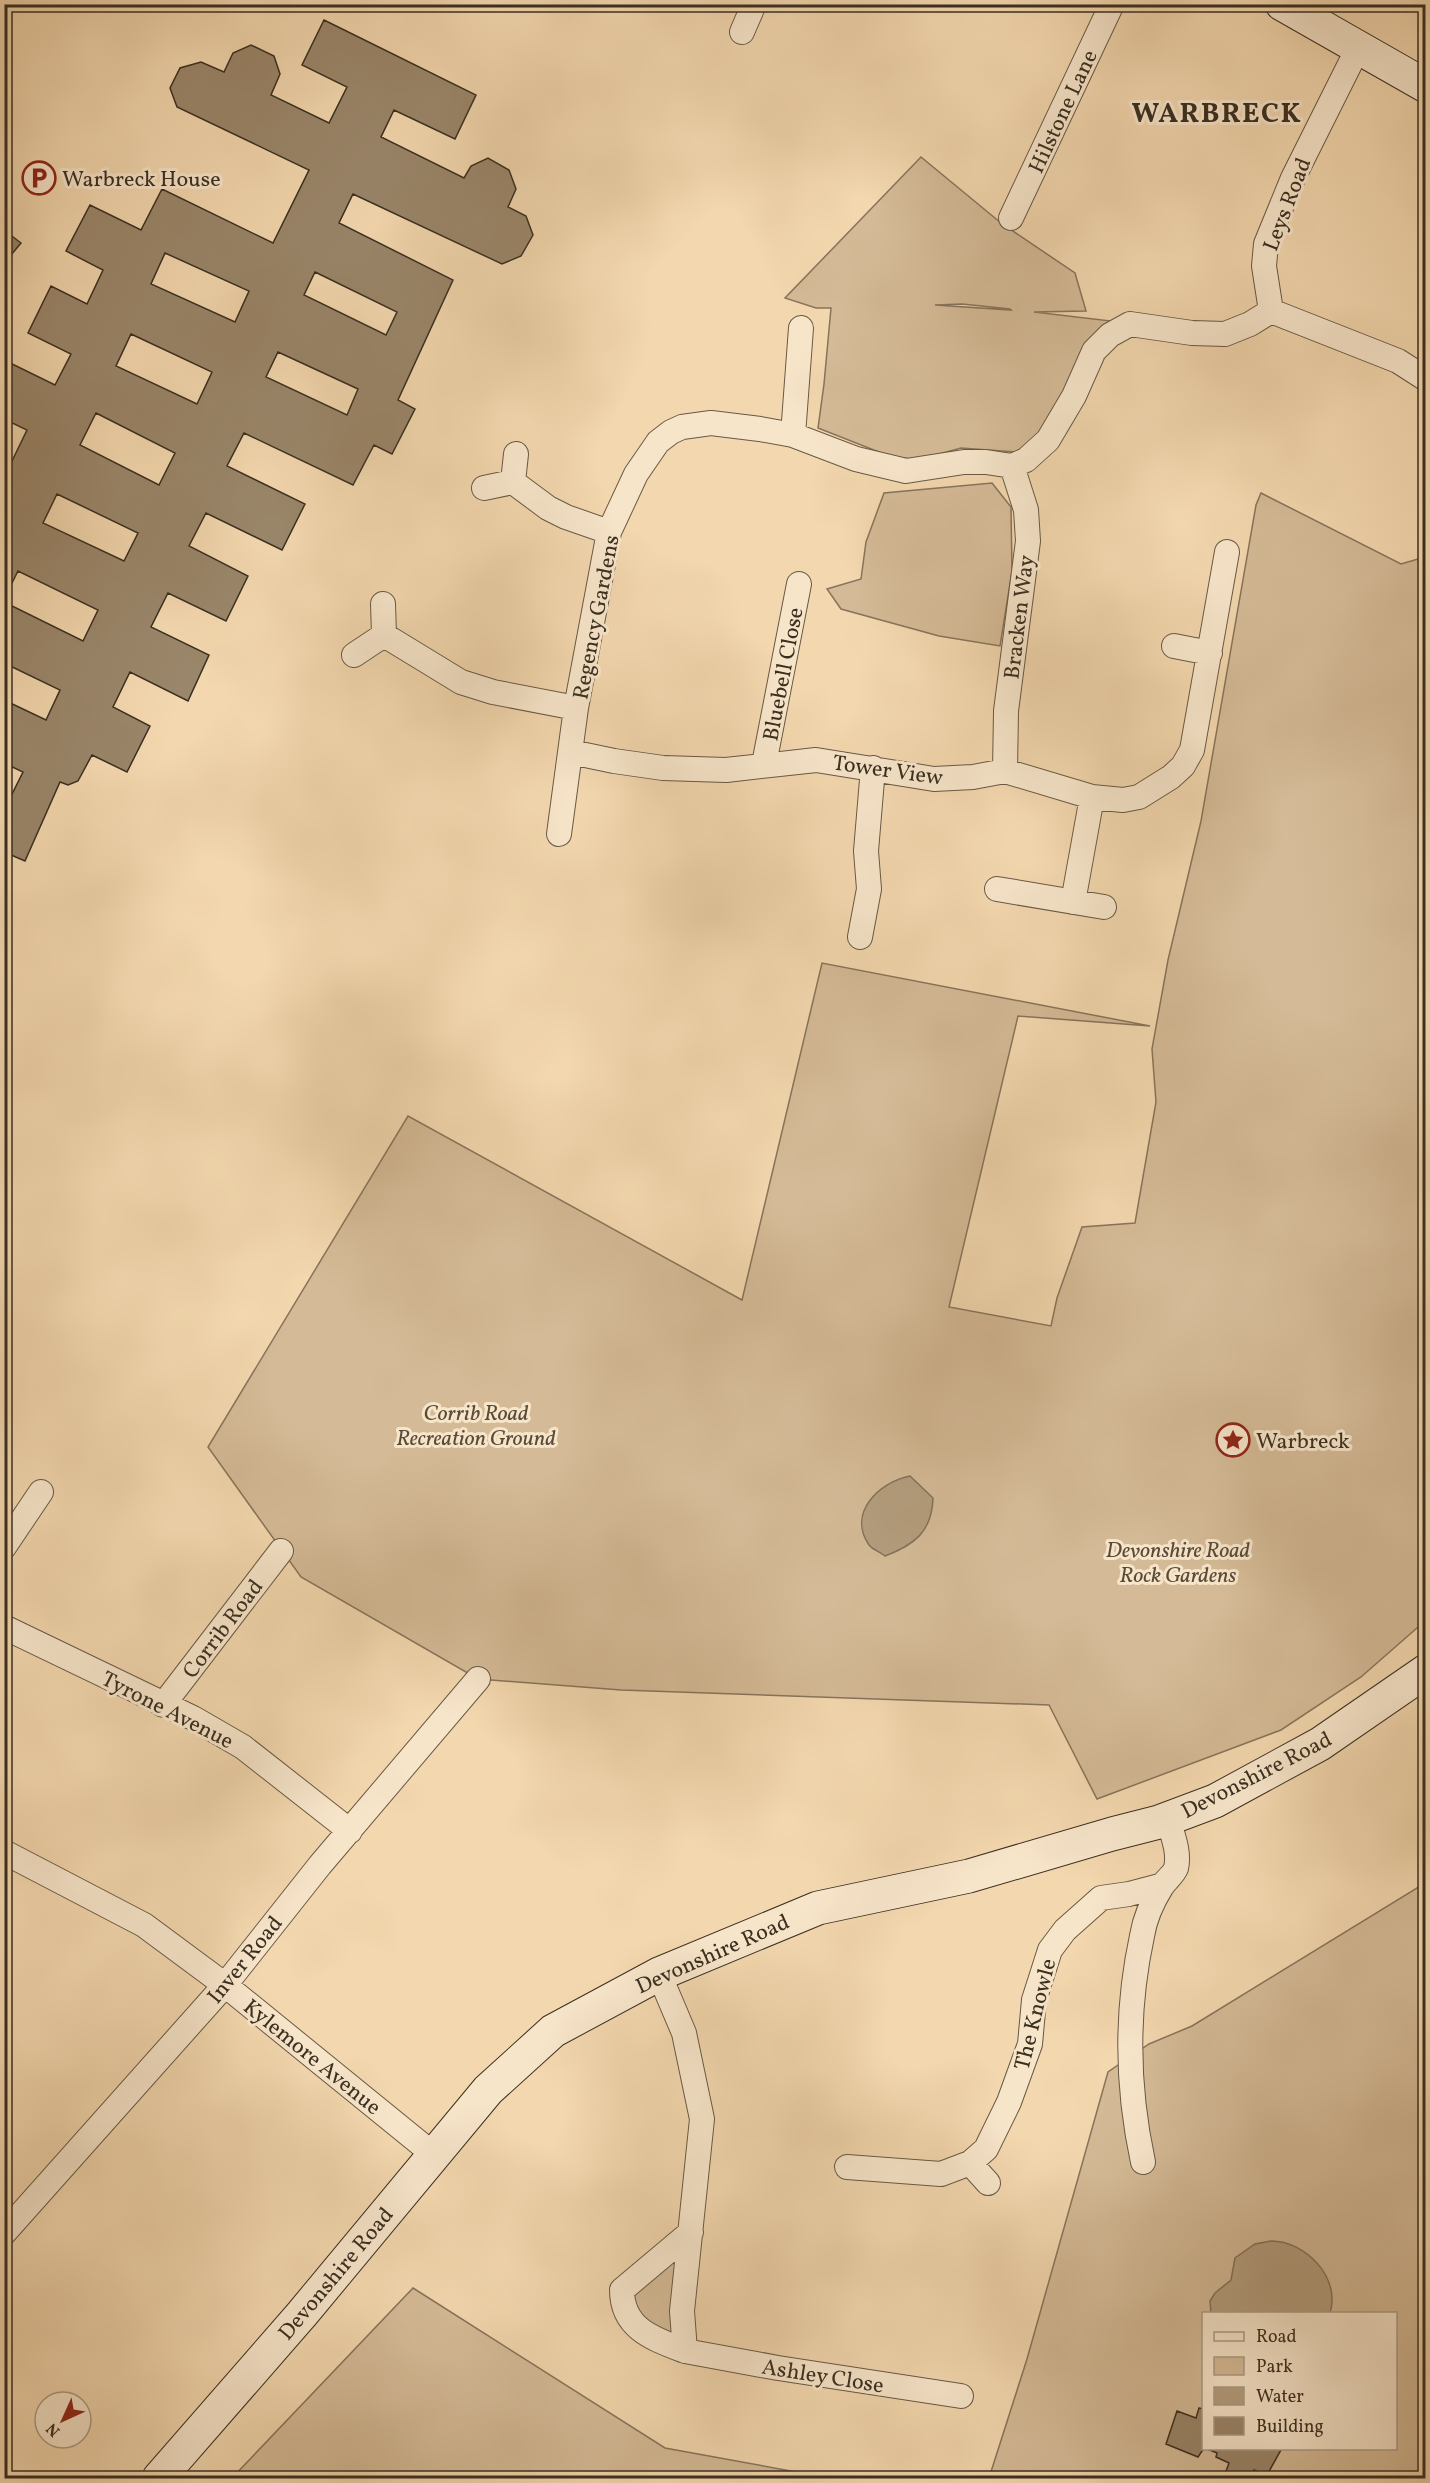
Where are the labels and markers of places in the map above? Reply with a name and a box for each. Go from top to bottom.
parking icon: Warbreck House [21,160,57,196]
place label: Warbreck House [62,165,221,196]
place icon: Warbreck [1215,1422,1251,1458]
place label: Warbreck [1256,1427,1350,1458]

